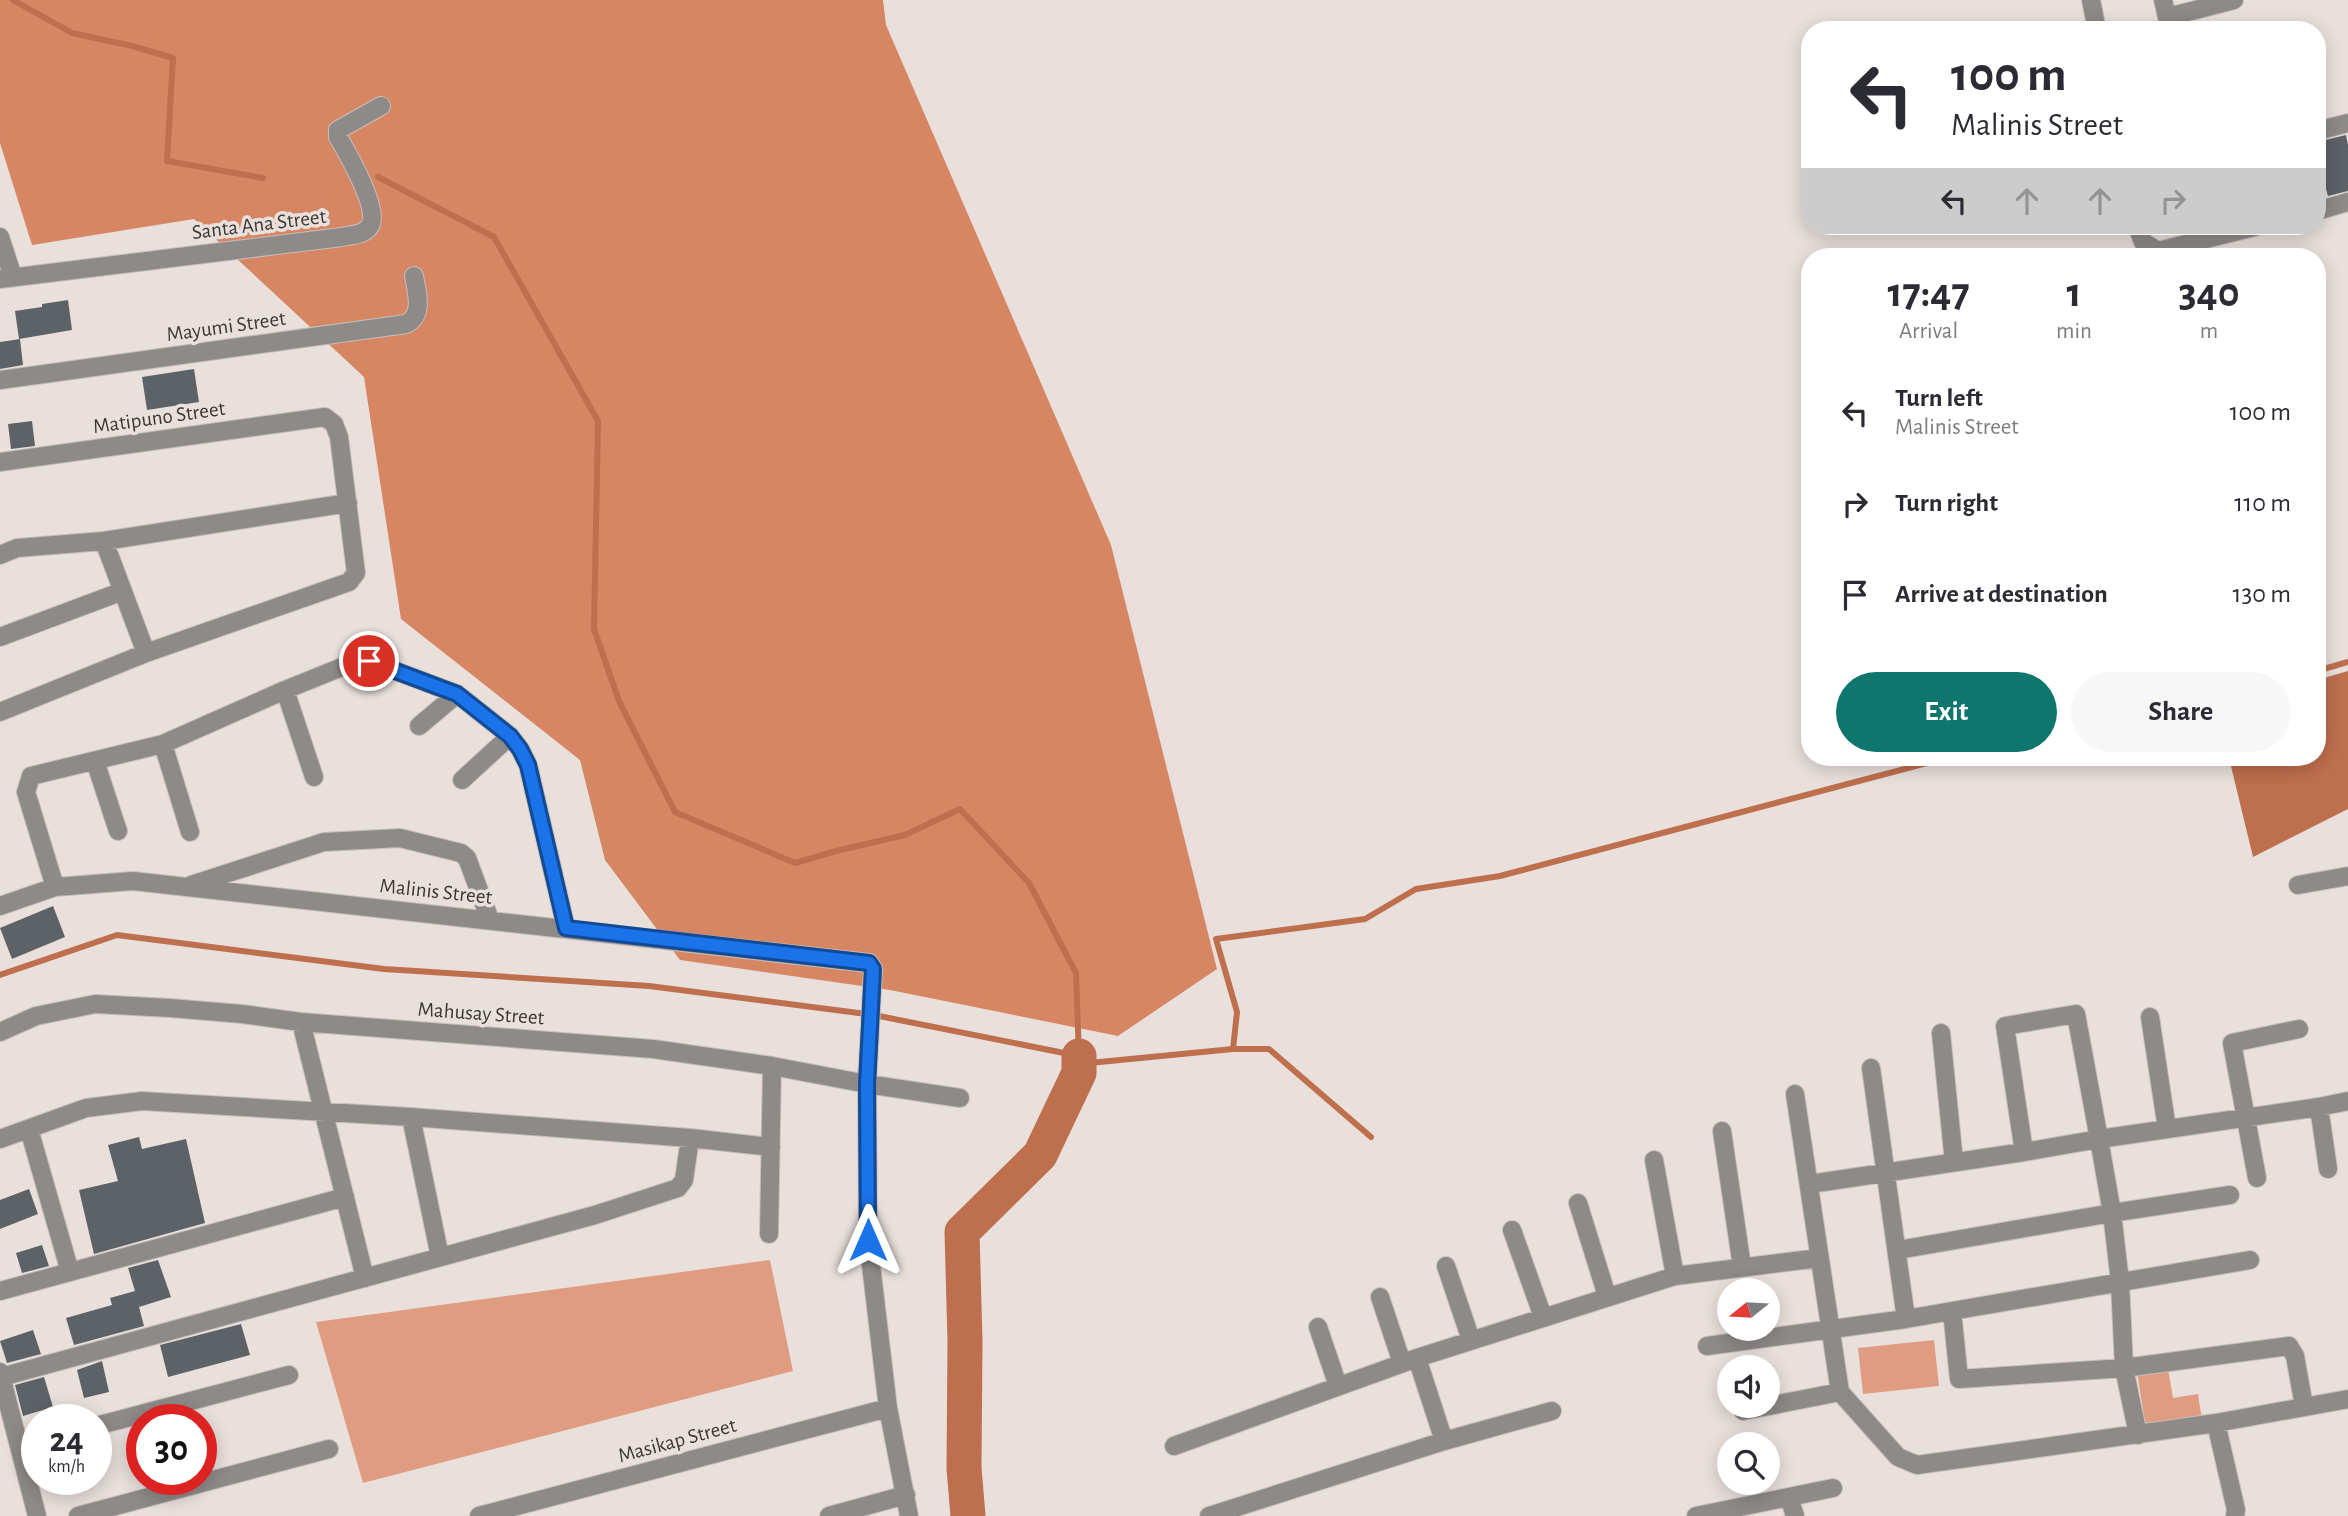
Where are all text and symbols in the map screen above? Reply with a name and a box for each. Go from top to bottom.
icon: left [1836,49,1927,140]
text: 100 m [1951,51,2067,100]
text: Malinis Street [1951,109,2123,141]
icon: left [1935,182,1973,220]
icon: ahead [2008,182,2046,220]
icon: ahead [2081,182,2119,220]
icon: right [2154,182,2192,220]
street label: Santa Ana Street [191,206,328,243]
text: 17:47 [1887,272,1970,314]
text: 1 [2066,272,2082,314]
text: 340 [2178,272,2240,314]
street label: Mayumi Street [165,308,287,345]
text: Arrival [1899,320,1958,343]
text: min [2056,320,2092,343]
text: m [2200,320,2218,343]
text: Turn left [1895,385,1983,411]
icon: left [1836,394,1874,432]
street label: Matipuno Street [92,398,227,437]
text: 100 m [2230,399,2291,425]
text: Malinis Street [1895,416,2019,439]
icon: right [1836,485,1874,523]
text: Turn right [1895,490,1998,516]
text: 110 m [2234,490,2291,516]
icon: arrive [1836,576,1874,614]
text: Arrive at destination [1895,581,2108,607]
text: 130 m [2233,581,2291,607]
pin [339,631,399,691]
icon: arrive [350,642,388,680]
button: Exit [1836,672,2057,752]
button: Share [2071,672,2291,752]
street label: Malinis Street [379,875,493,908]
street label: Mahusay Street [417,999,545,1028]
position arrow [831,1203,905,1277]
north arrow [1717,1278,1780,1340]
map controls [1717,1278,1780,1495]
button: sound [1717,1355,1780,1418]
speed limit sign: 30 [126,1404,217,1495]
street label: Masikap Street [616,1415,739,1466]
text: 24 [49,1423,84,1458]
button: search [1717,1432,1780,1495]
text: km/h [48,1458,85,1476]

